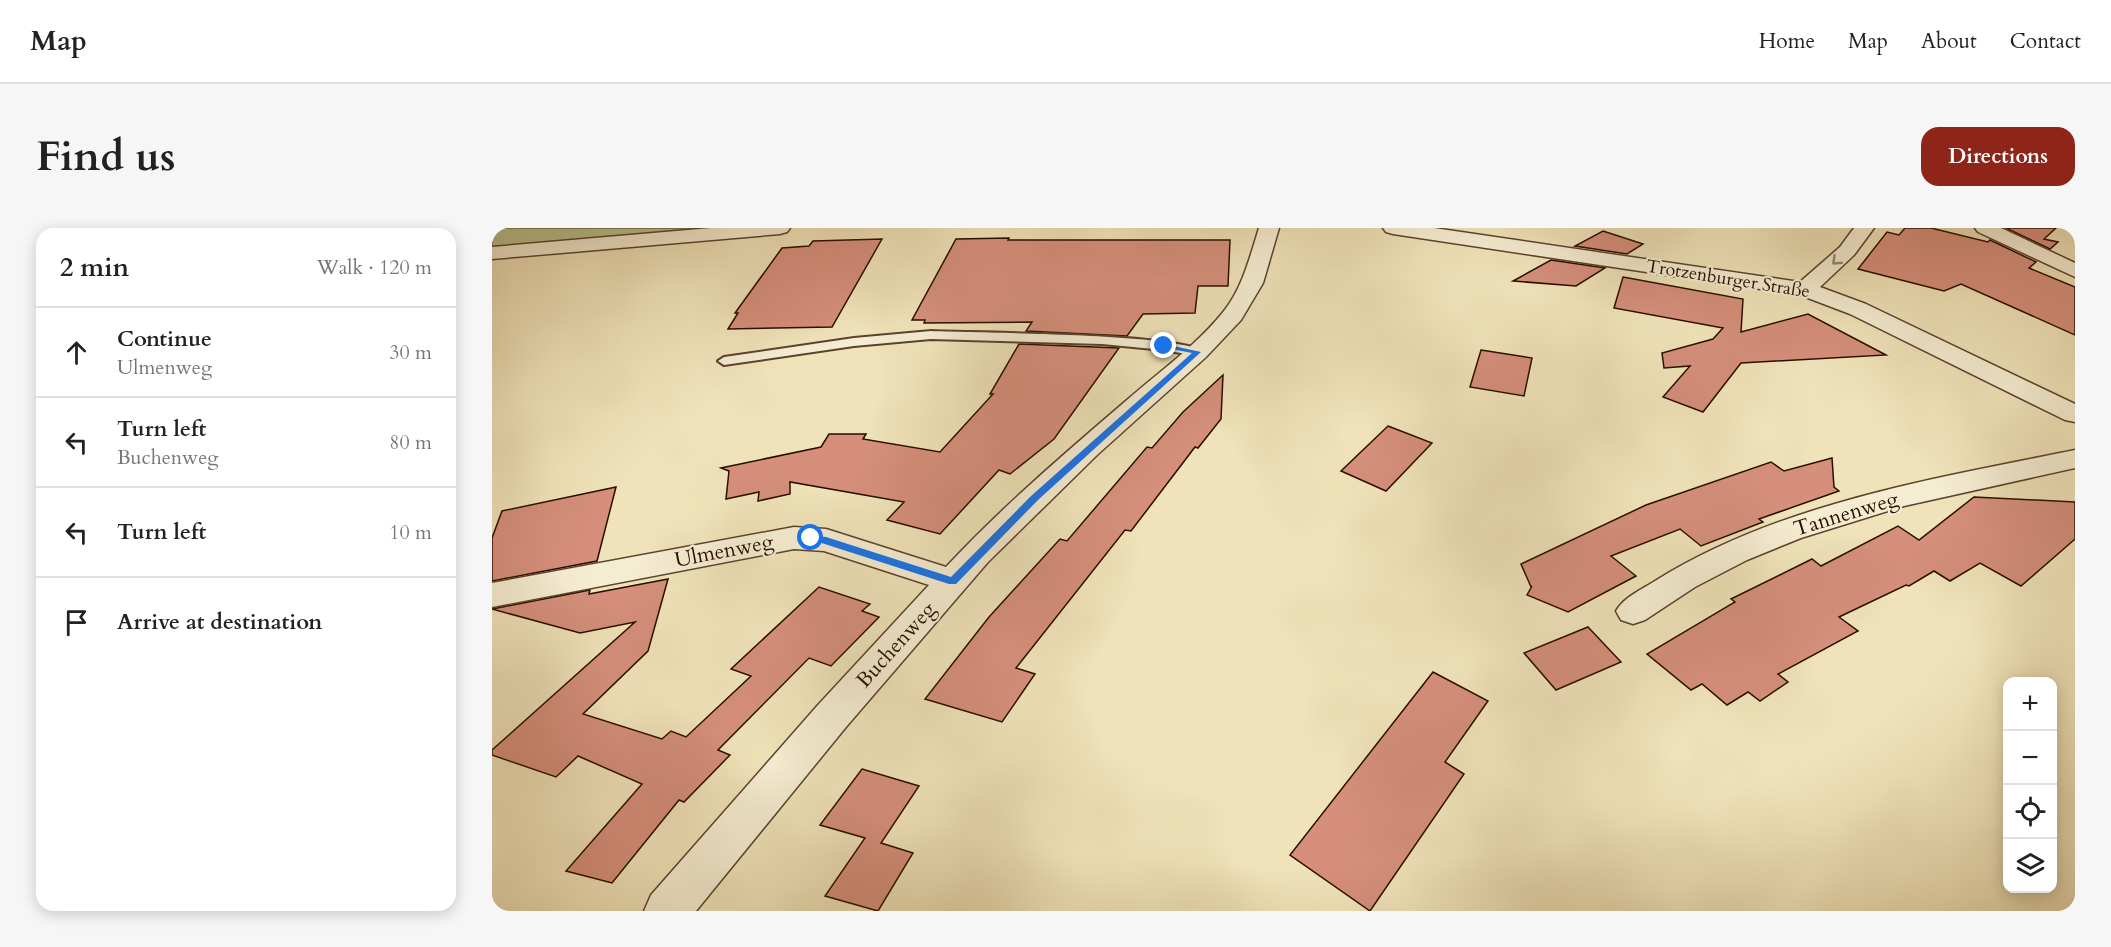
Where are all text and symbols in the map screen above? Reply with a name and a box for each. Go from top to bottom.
text: Map [30,22,87,60]
text: Home [1759,27,1815,56]
text: Map [1848,27,1888,56]
text: About [1921,27,1977,56]
text: Contact [2010,27,2081,56]
button: Directions [1921,127,2075,186]
text: Find us [36,128,176,185]
text: 2 min [60,250,129,285]
text: Walk · 120 m [317,254,432,281]
street label: Trotzenburger Straße [1644,254,1812,304]
one-way arrow [1833,254,1843,265]
text: Continue [117,324,212,354]
route end [1150,332,1176,358]
icon: ahead [60,336,93,369]
text: 30 m [389,339,432,366]
text: Ulmenweg [117,354,212,381]
text: Turn left [117,414,206,444]
icon: left [60,426,93,459]
text: 80 m [389,429,432,456]
text: Buchenweg [117,444,218,471]
street label: Tannenweg [1790,484,1902,544]
icon: left [60,516,93,549]
text: Turn left [117,517,206,547]
text: 10 m [389,519,432,546]
route start [797,524,823,550]
street label: Ulmenweg [672,527,776,575]
street label: Buchenweg [850,596,943,694]
icon: arrive [60,606,93,639]
text: Arrive at destination [117,607,322,637]
map controls [2003,677,2057,893]
button: + [2003,677,2057,731]
button: − [2003,731,2057,785]
button: locate [2003,785,2057,839]
button: layers [2003,839,2057,893]

